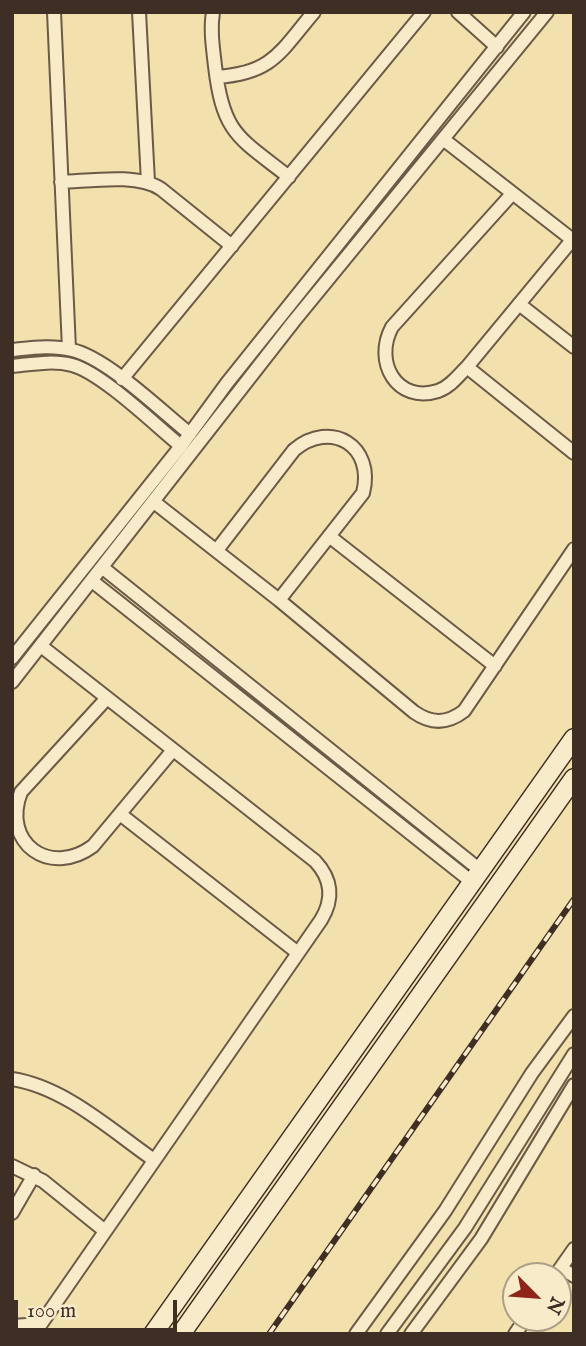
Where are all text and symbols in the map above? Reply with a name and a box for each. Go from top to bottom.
north arrow [502,1262,572,1332]
scale bar [18,1286,180,1330]
text: N [540,1292,569,1318]
text: 100 m [27,1298,76,1325]

